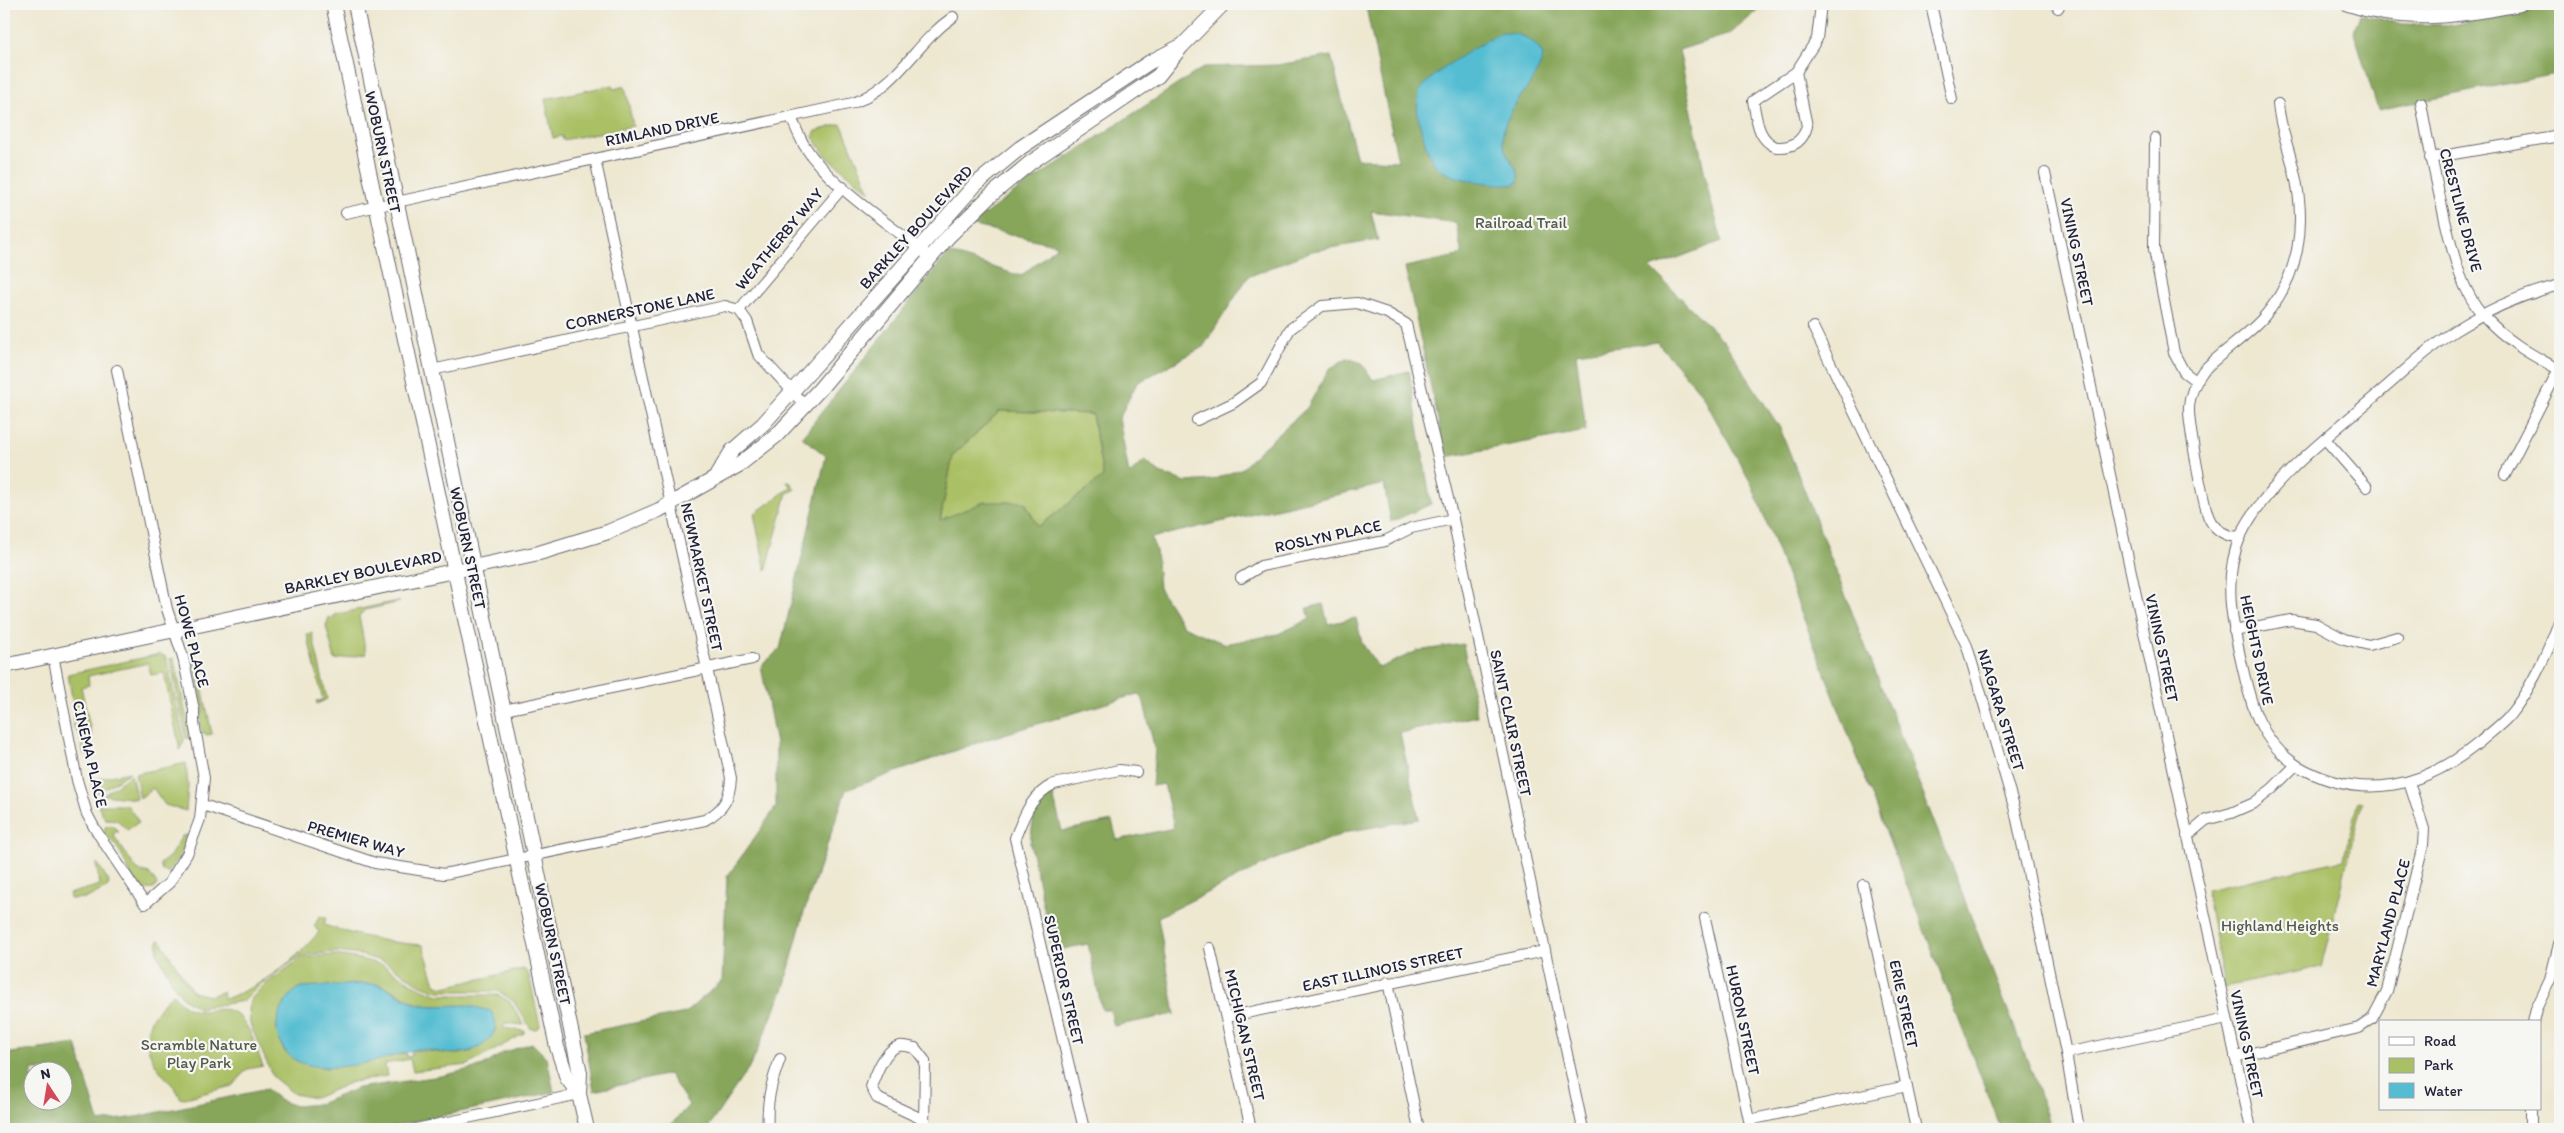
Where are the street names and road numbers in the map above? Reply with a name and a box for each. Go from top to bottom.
street label: WOBURN STREET [361,89,405,215]
street label: RIMLAND DRIVE [603,108,721,150]
street label: CRESTLINE DRIVE [2435,146,2487,274]
street label: BARKLEY BOULEVARD [855,161,977,293]
street label: WEATHERBY WAY [731,184,827,294]
street label: VINING STREET [2056,196,2098,308]
street label: CORNERSTONE LANE [564,284,716,334]
street label: WOBURN STREET [446,485,490,611]
street label: NEWMARKET STREET [677,501,727,653]
street label: ROSLYN PLACE [1273,515,1383,557]
street label: BARKLEY BOULEVARD [283,546,444,598]
street label: HOWE PLACE [170,592,214,690]
street label: VINING STREET [2141,592,2183,704]
street label: HEIGHTS DRIVE [2236,593,2278,707]
street label: NIAGARA STREET [1973,647,2029,773]
street label: SAINT CLAIR STREET [1486,648,1536,798]
street label: CINEMA PLACE [68,699,112,809]
street label: PREMIER WAY [305,816,407,862]
street label: MARYLAND PLACE [2362,857,2414,989]
street label: WOBURN STREET [531,881,575,1007]
street label: SUPERIOR STREET [1040,913,1088,1047]
street label: EAST ILLINOIS STREET [1301,943,1465,995]
street label: ERIE STREET [1885,958,1923,1050]
street label: HURON STREET [1722,963,1764,1077]
street label: MICHIGAN STREET [1221,967,1269,1103]
street label: VINING STREET [2226,988,2268,1100]

